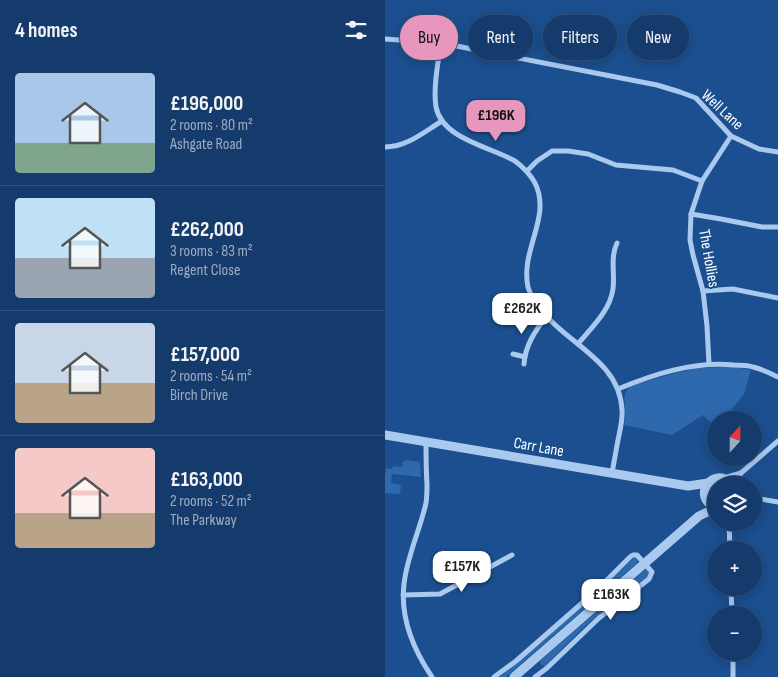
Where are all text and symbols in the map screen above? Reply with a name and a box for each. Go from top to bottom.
chip: Buy [400,15,458,60]
chip: Rent [468,15,533,60]
chip: Filters [543,15,617,60]
chip: New [627,15,689,60]
icon: filters [342,16,370,44]
text: 4 homes [15,18,78,43]
street label: Well Lane [697,86,747,134]
text: £196,000 [170,91,243,116]
icon: home [55,93,115,153]
pin: £196K [461,100,531,142]
text: £196K [477,106,515,125]
text: 2 rooms · 80 m² [170,116,253,135]
text: Ashgate Road [170,135,242,154]
text: £262,000 [170,217,244,242]
icon: home [55,218,115,278]
street label: The Hollies [694,228,723,289]
text: 3 rooms · 83 m² [170,242,253,261]
text: Regent Close [170,261,240,280]
pin: £262K [487,292,557,335]
text: £262K [503,299,541,318]
text: £157,000 [170,342,240,367]
icon: home [55,343,115,403]
text: 2 rooms · 54 m² [170,367,252,386]
text: Birch Drive [170,386,228,405]
north arrow [707,411,763,466]
map controls [707,411,762,661]
street label: Carr Lane [512,434,565,461]
text: £163,000 [170,467,243,492]
icon: home [55,468,115,528]
button: layers [707,476,762,531]
text: 2 rooms · 52 m² [170,492,252,511]
text: The Parkway [170,511,237,530]
button: + [707,541,762,596]
pin: £157K [427,550,497,593]
text: £157K [444,557,480,576]
pin: £163K [576,578,646,621]
text: £163K [592,585,630,604]
button: − [707,606,762,661]

